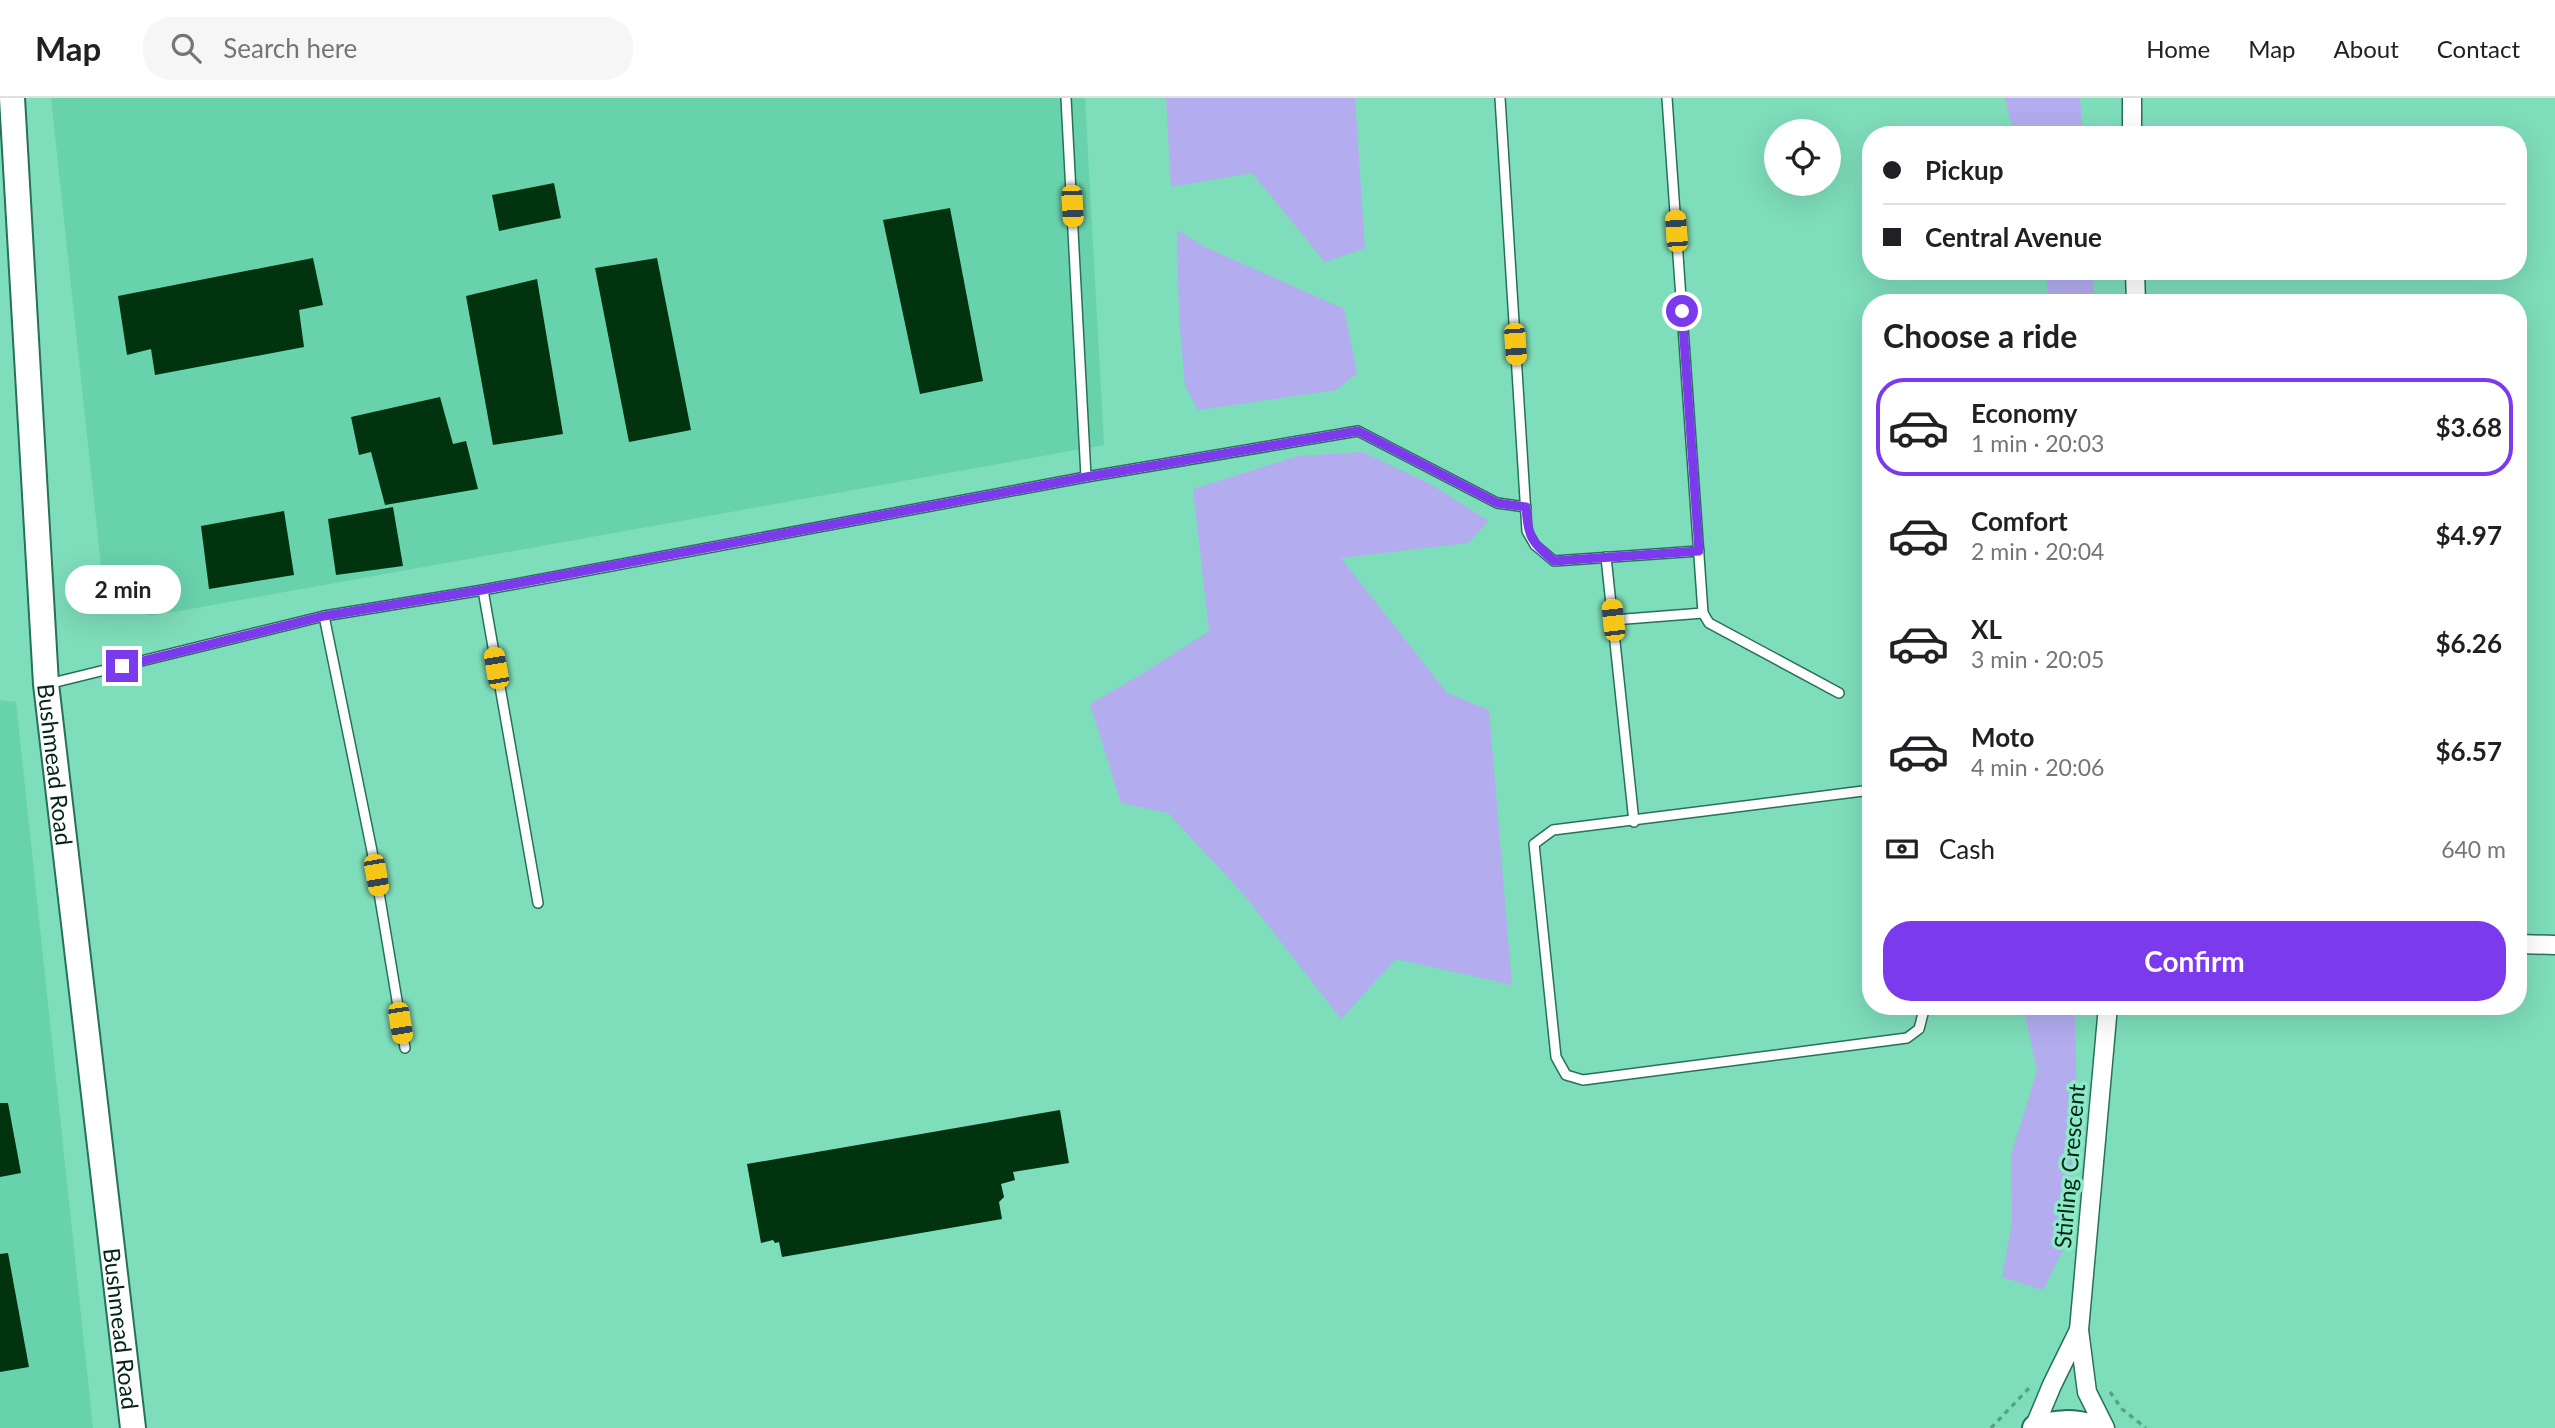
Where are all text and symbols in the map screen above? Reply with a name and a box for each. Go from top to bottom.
search box [143,17,633,80]
text: Map [35,28,101,68]
icon: search [167,29,205,67]
text: Search here [223,32,357,64]
text: Home [2146,34,2210,63]
text: Map [2248,34,2296,63]
text: About [2334,34,2399,63]
text: Contact [2437,34,2520,63]
map controls [1764,119,1841,196]
button: locate [1764,119,1841,196]
text: Pickup [1925,154,2004,186]
car [1061,184,1084,228]
car [1665,209,1688,253]
text: Central Avenue [1925,221,2102,253]
route start [1666,295,1698,327]
text: Choose a ride [1883,316,2077,355]
car [1504,322,1527,366]
icon: car [1887,396,1950,459]
text: Economy [1971,397,2077,429]
text: $3.68 [2436,411,2502,443]
text: 1 min · 20:03 [1971,429,2104,457]
icon: car [1887,504,1950,567]
text: Comfort [1971,505,2068,537]
text: $4.97 [2436,519,2502,551]
text: 2 min · 20:04 [1971,537,2104,565]
callout: 2 min [64,564,180,614]
text: 2 min [94,575,152,603]
car [1601,598,1626,642]
icon: car [1887,612,1950,675]
text: XL [1971,613,2002,645]
text: $6.26 [2436,627,2502,659]
car [483,645,510,691]
text: 3 min · 20:05 [1971,645,2104,673]
route end [106,650,138,682]
street label: Bushmead Road [32,682,79,847]
icon: car [1887,720,1950,783]
text: Moto [1971,721,2034,753]
text: $6.57 [2436,735,2502,767]
text: 4 min · 20:06 [1971,753,2104,781]
icon: cash [1883,830,1921,868]
text: Cash [1939,833,1995,865]
text: 640 m [2441,835,2506,863]
car [363,852,390,898]
button: Confirm [1883,921,2506,1001]
car [387,1001,414,1045]
street label: Stirling Crescent [2048,1082,2090,1250]
street label: Bushmead Road [98,1246,145,1411]

